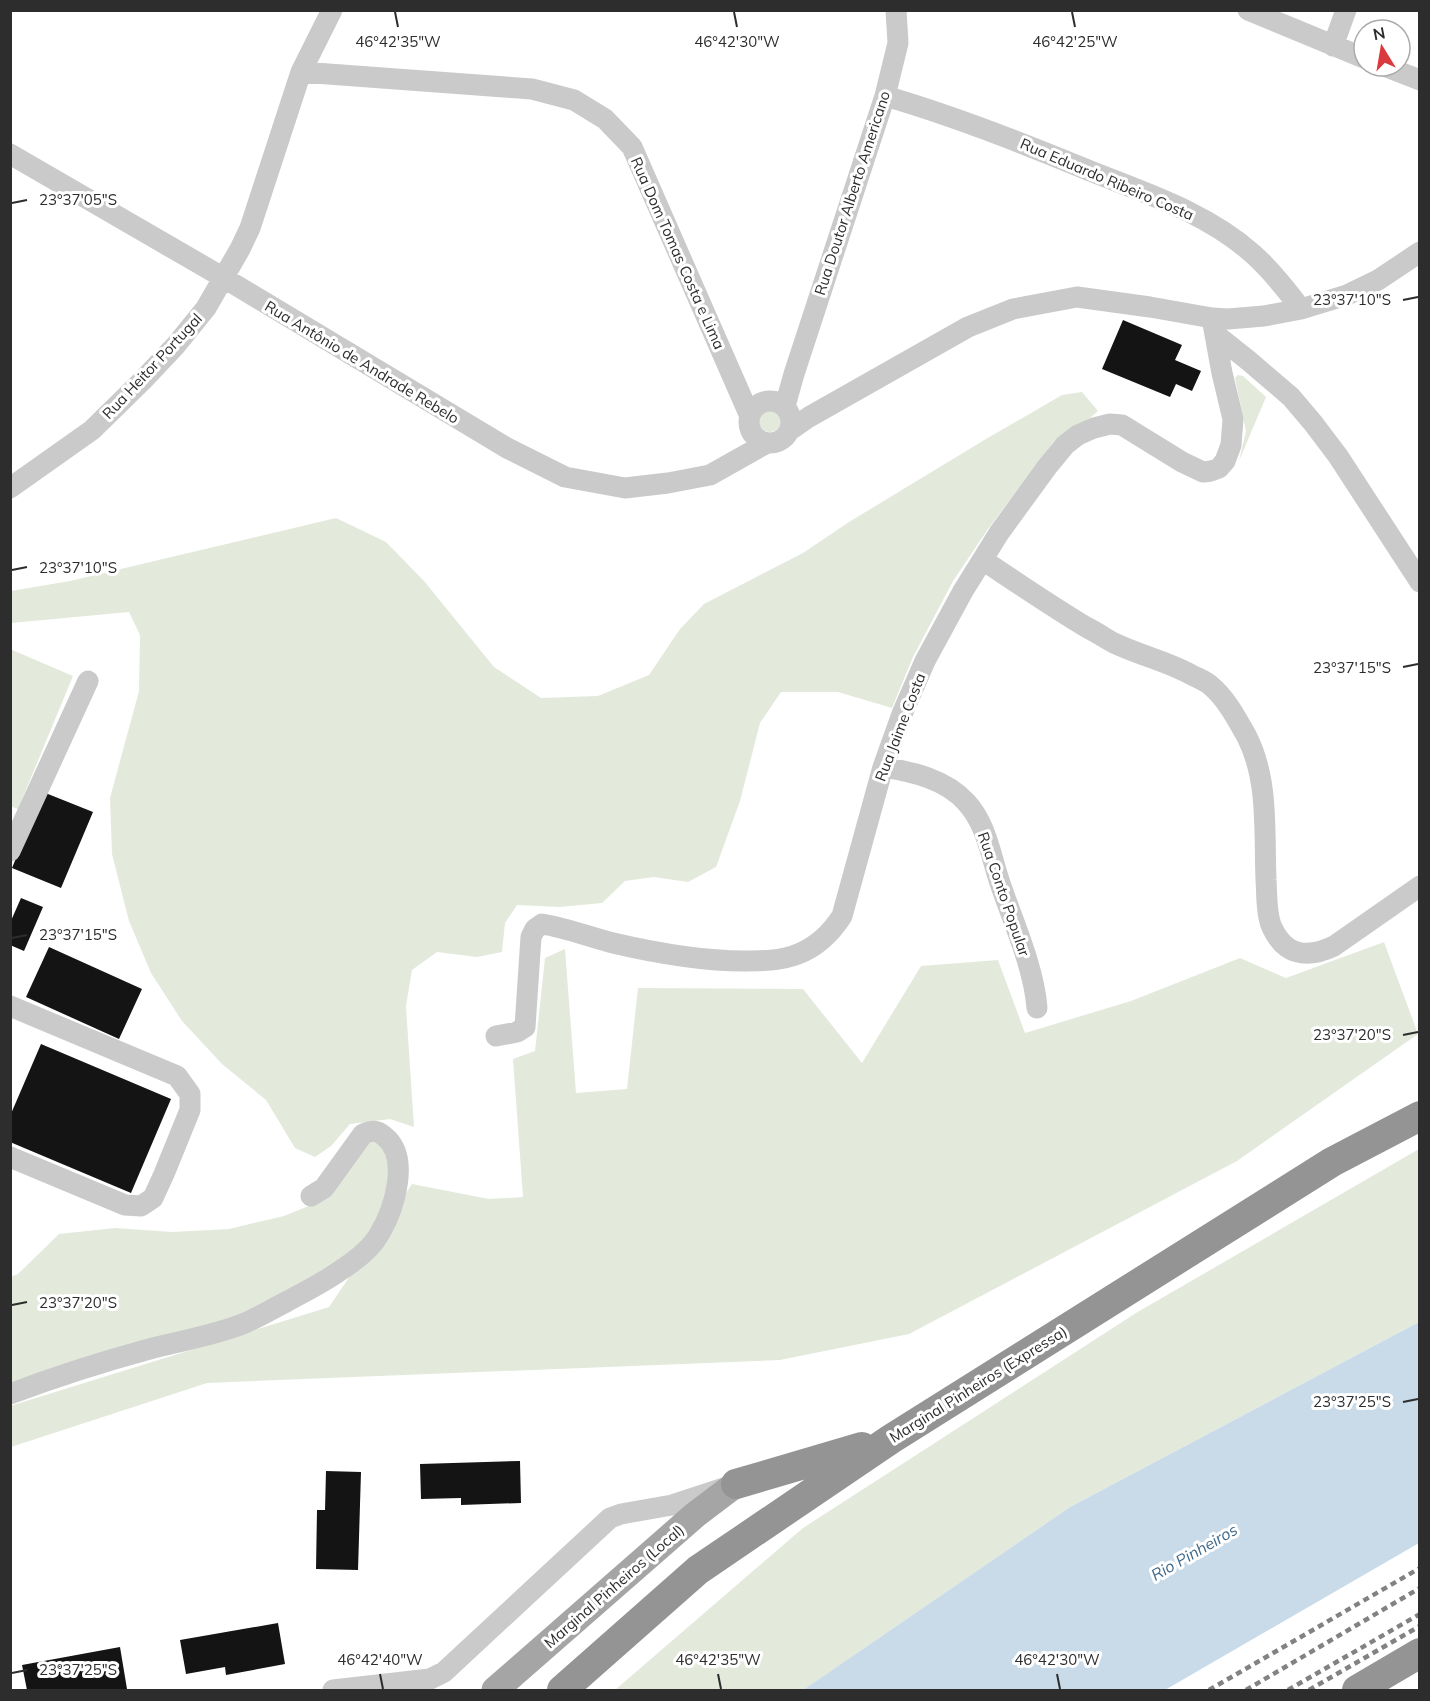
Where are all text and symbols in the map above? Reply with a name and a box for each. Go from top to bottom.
north arrow [1352,18,1412,78]
text: N [1371,22,1387,44]
text: 46°42'35"W [355,32,441,51]
text: 46°42'30"W [694,32,780,51]
text: 46°42'25"W [1032,32,1118,51]
street label: Rua Doutor Alberto Americano [810,88,894,298]
street label: Rua Eduardo Ribeiro Costa [1017,134,1197,224]
street label: Rua Dom Tomas Costa e Lima [627,154,729,352]
text: 23°37'05"S [39,190,117,209]
text: 23°37'10"S [1313,290,1391,309]
street label: Rua Antônio de Andrade Rebelo [261,296,463,428]
street label: Rua Heitor Portugal [98,309,206,423]
text: 23°37'10"S [39,558,117,577]
text: 23°37'15"S [1313,658,1391,677]
street label: Rua Jaime Costa [871,670,929,784]
street label: Rua Conto Popular [974,829,1034,959]
text: 23°37'15"S [39,925,117,944]
text: 23°37'20"S [1313,1025,1391,1044]
text: 23°37'20"S [39,1293,117,1312]
street label: Marginal Pinheiros (Expressa) [886,1321,1070,1447]
text: 23°37'25"S [1313,1392,1391,1411]
water label: Rio Pinheiros [1147,1519,1241,1585]
street label: Marginal Pinheiros (Local) [540,1520,688,1652]
text: 46°42'40"W [337,1650,423,1669]
text: 46°42'35"W [675,1650,761,1669]
text: 46°42'30"W [1014,1650,1100,1669]
text: 23°37'25"S [39,1660,117,1679]

